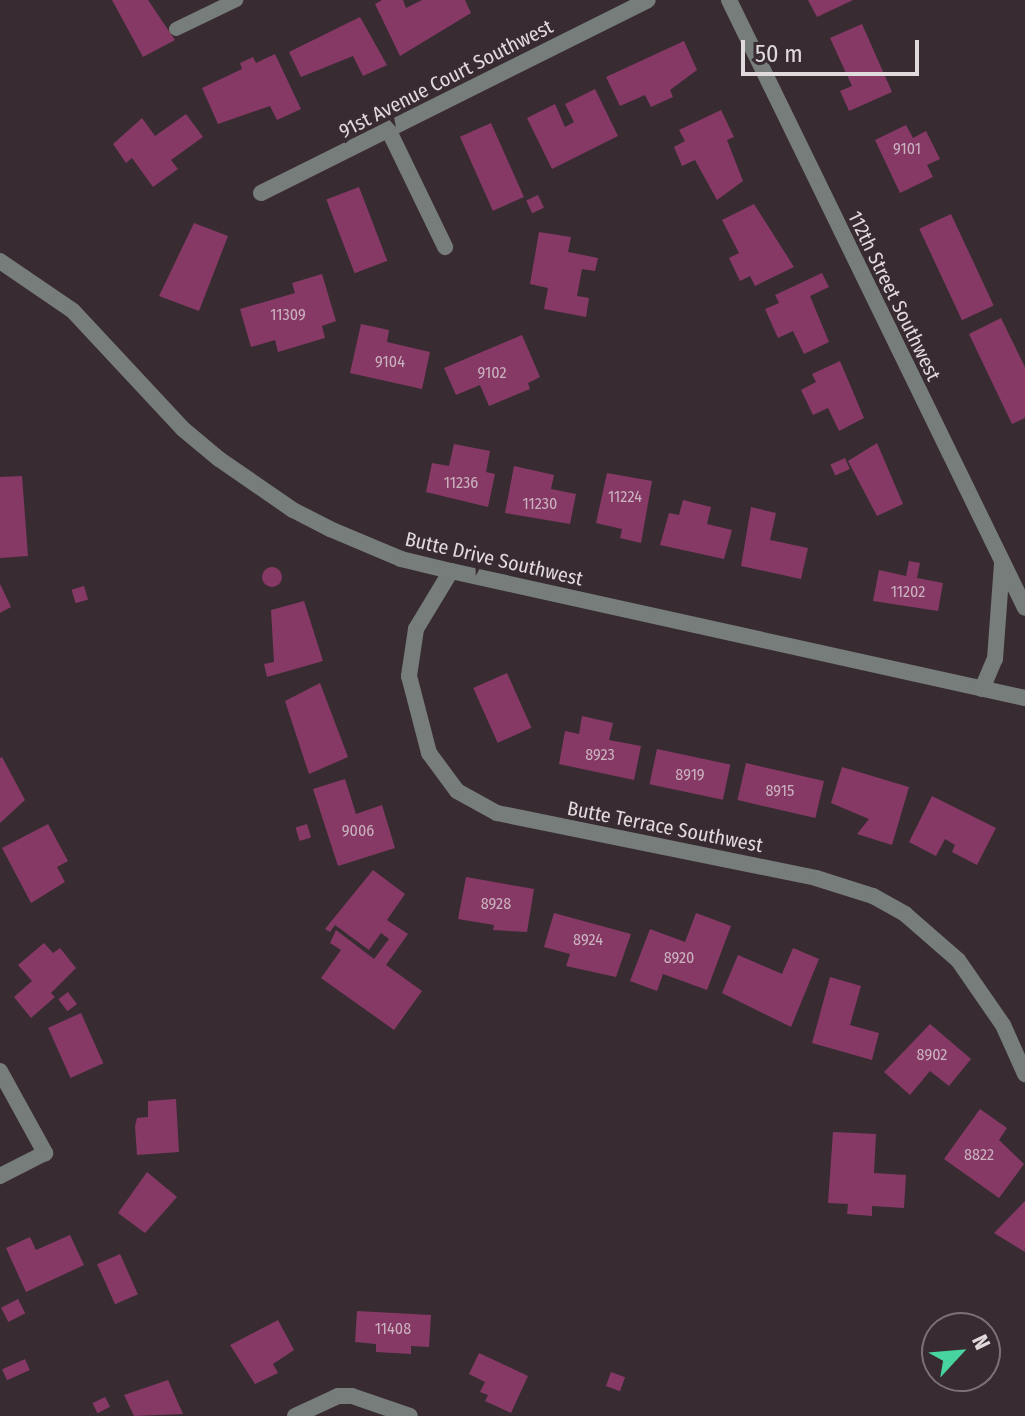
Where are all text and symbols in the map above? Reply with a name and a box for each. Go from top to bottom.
street label: 91st Avenue Court Southwest [335,15,557,143]
scale bar [745,24,923,74]
text: 50 m [755,40,803,68]
house number: 9101 [893,139,921,159]
street label: 112th Street Southwest [842,207,946,385]
house number: 11309 [270,305,306,325]
house number: 9104 [375,352,405,372]
house number: 9102 [478,363,506,383]
house number: 11236 [444,473,478,493]
house number: 11224 [608,487,642,507]
house number: 11230 [523,494,557,514]
street label: Butte Drive Southwest [403,527,585,591]
house number: 11202 [891,582,925,602]
house number: 8923 [585,745,615,765]
house number: 8919 [675,765,705,785]
house number: 8915 [766,781,794,801]
street label: Butte Terrace Southwest [565,796,765,858]
house number: 9006 [342,821,374,841]
house number: 8928 [481,894,511,914]
house number: 8924 [573,930,603,950]
house number: 8920 [664,948,694,968]
house number: 8902 [917,1045,947,1065]
house number: 8822 [964,1145,994,1165]
north arrow [921,1312,1001,1392]
house number: 11408 [375,1319,411,1339]
text: N [966,1330,996,1354]

